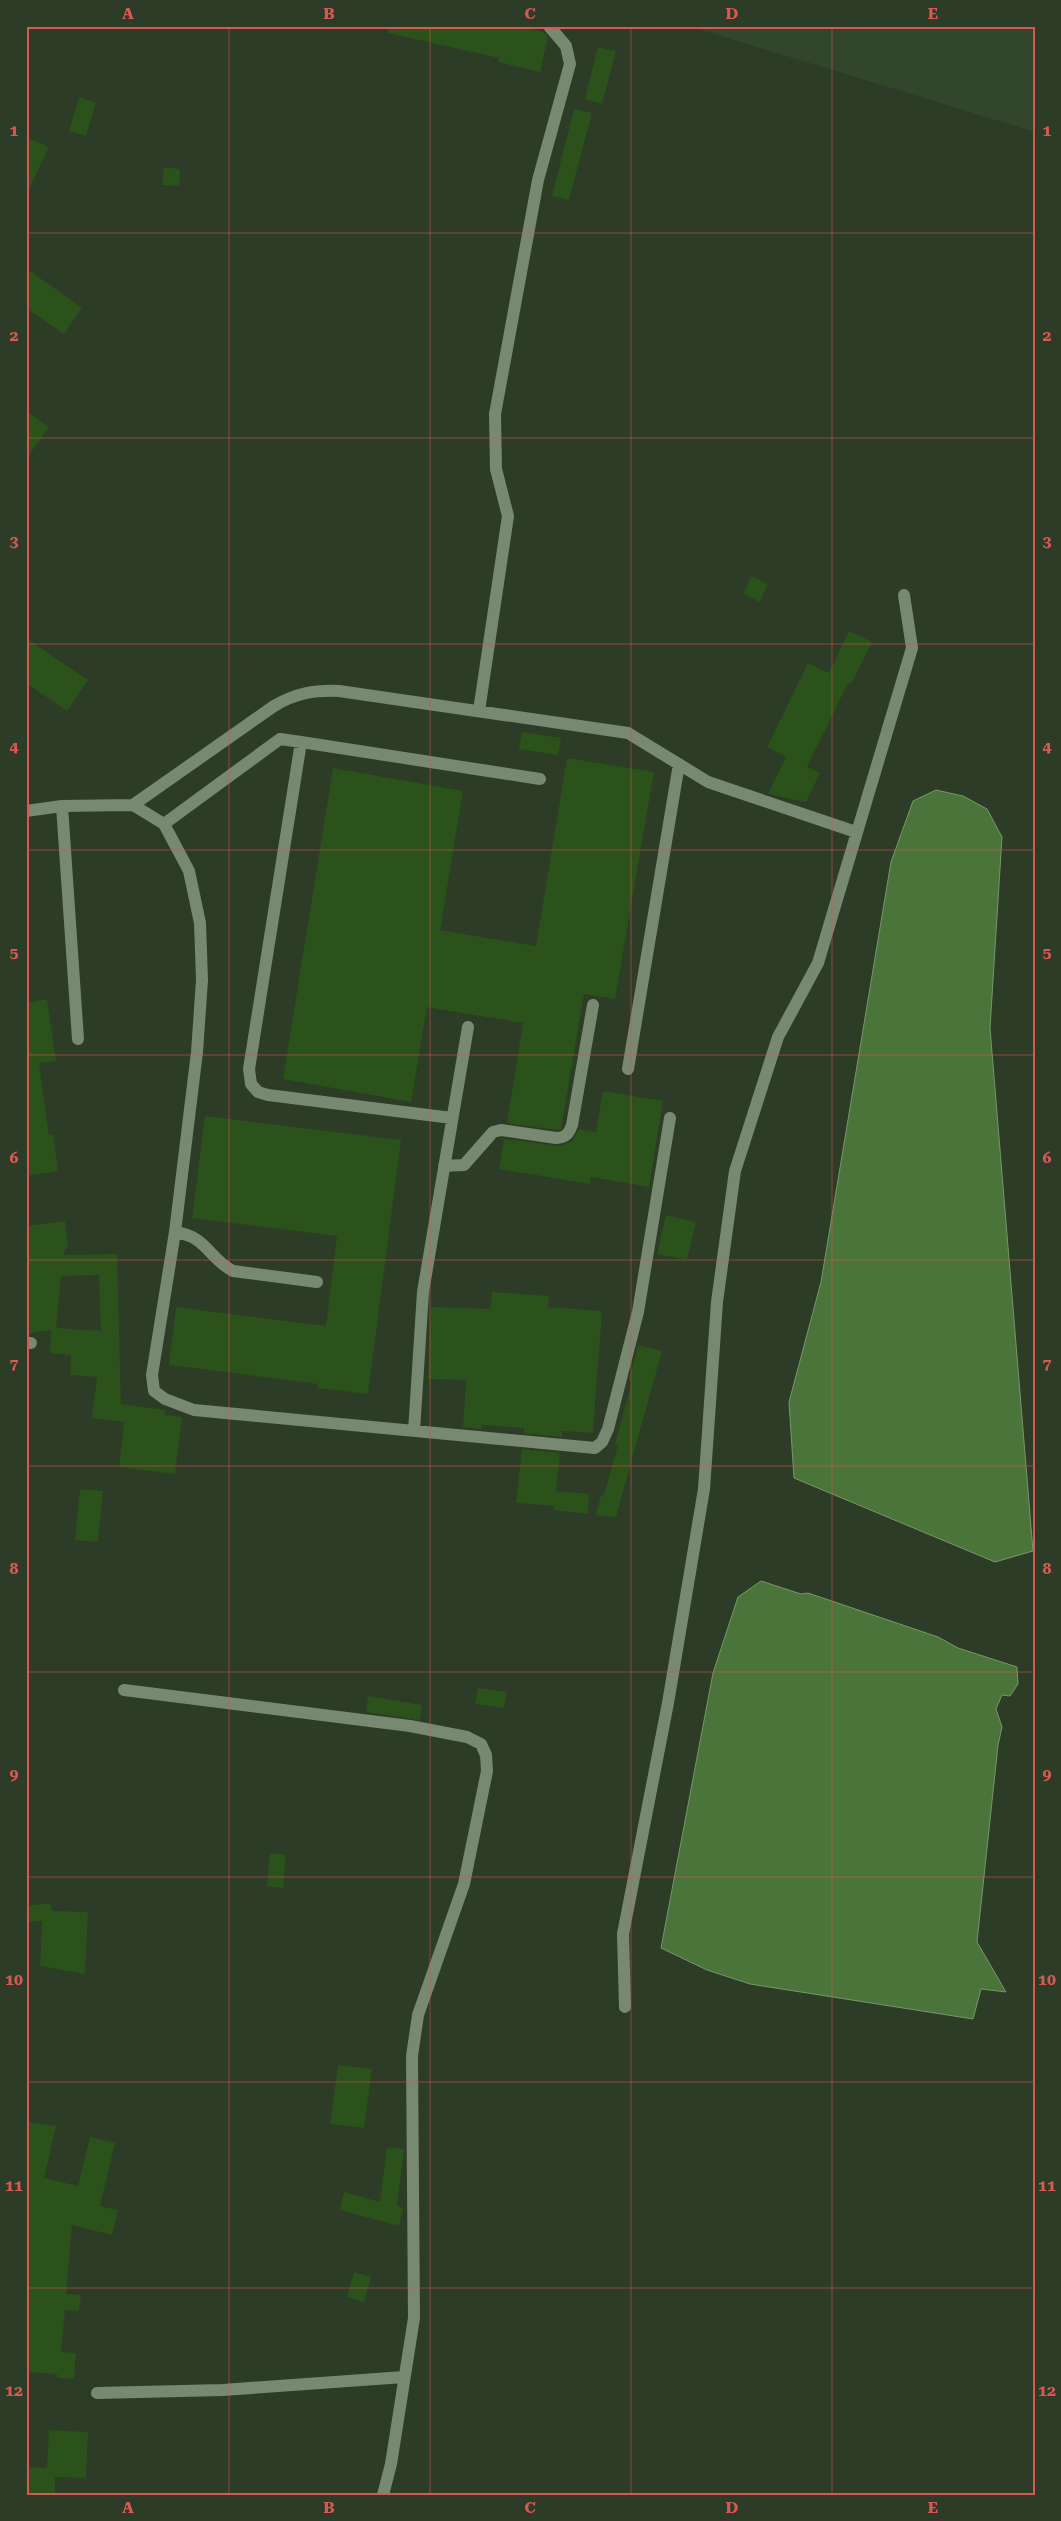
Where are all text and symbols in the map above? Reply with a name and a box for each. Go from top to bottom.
text: A [122,4,134,23]
text: B [323,4,335,23]
text: C [524,4,536,23]
text: D [726,4,739,23]
text: E [928,4,938,23]
text: 1 [10,121,19,140]
text: 1 [1043,121,1052,140]
text: 2 [10,326,19,345]
text: 2 [1043,326,1052,345]
text: 3 [10,532,19,551]
text: 3 [1043,532,1052,551]
text: 4 [10,737,19,756]
text: 4 [1043,737,1052,756]
text: 5 [10,943,19,962]
text: 5 [1043,943,1052,962]
text: 6 [10,1148,19,1167]
text: 6 [1043,1148,1052,1167]
text: 7 [10,1354,19,1373]
text: 7 [1043,1354,1052,1373]
text: 8 [10,1559,19,1578]
text: 8 [1043,1559,1052,1578]
text: 9 [10,1765,19,1784]
text: 9 [1043,1765,1052,1784]
text: 10 [5,1970,23,1989]
text: 10 [1038,1970,1056,1989]
text: 11 [5,2176,23,2195]
text: 11 [1038,2176,1056,2195]
text: 12 [5,2381,23,2400]
text: 12 [1038,2381,1056,2400]
text: A [122,2498,134,2517]
text: B [323,2498,335,2517]
text: C [524,2498,536,2517]
text: D [726,2498,739,2517]
text: E [928,2498,938,2517]

